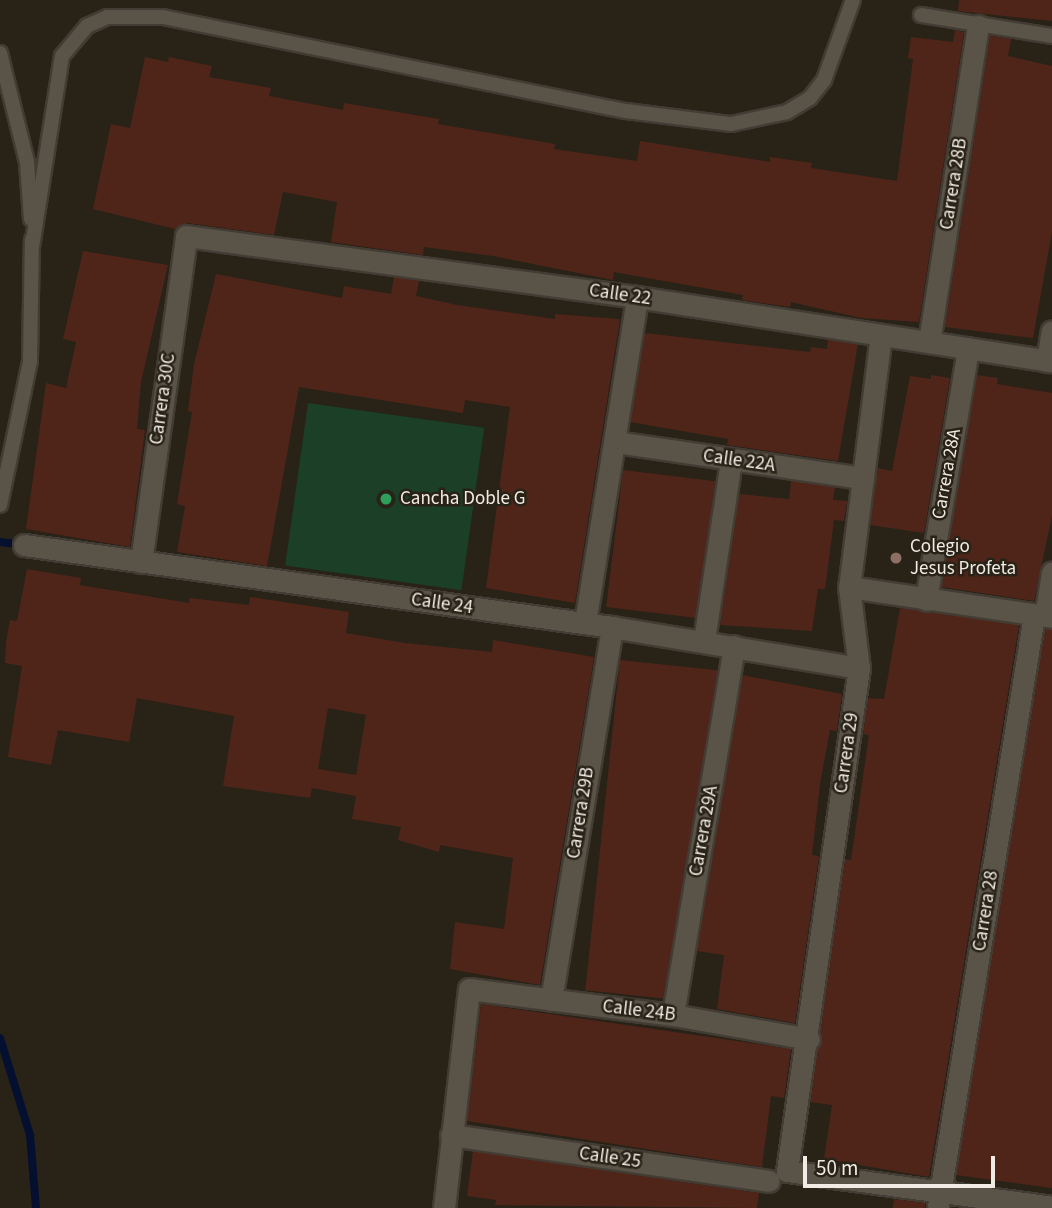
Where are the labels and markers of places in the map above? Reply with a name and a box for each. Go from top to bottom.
place label: Cancha Doble G [400,488,525,510]
marker: Cancha Doble G [378,491,394,507]
place label: Colegio Jesus Profeta [910,536,1016,580]
marker: Colegio Jesus Profeta [888,550,904,566]

